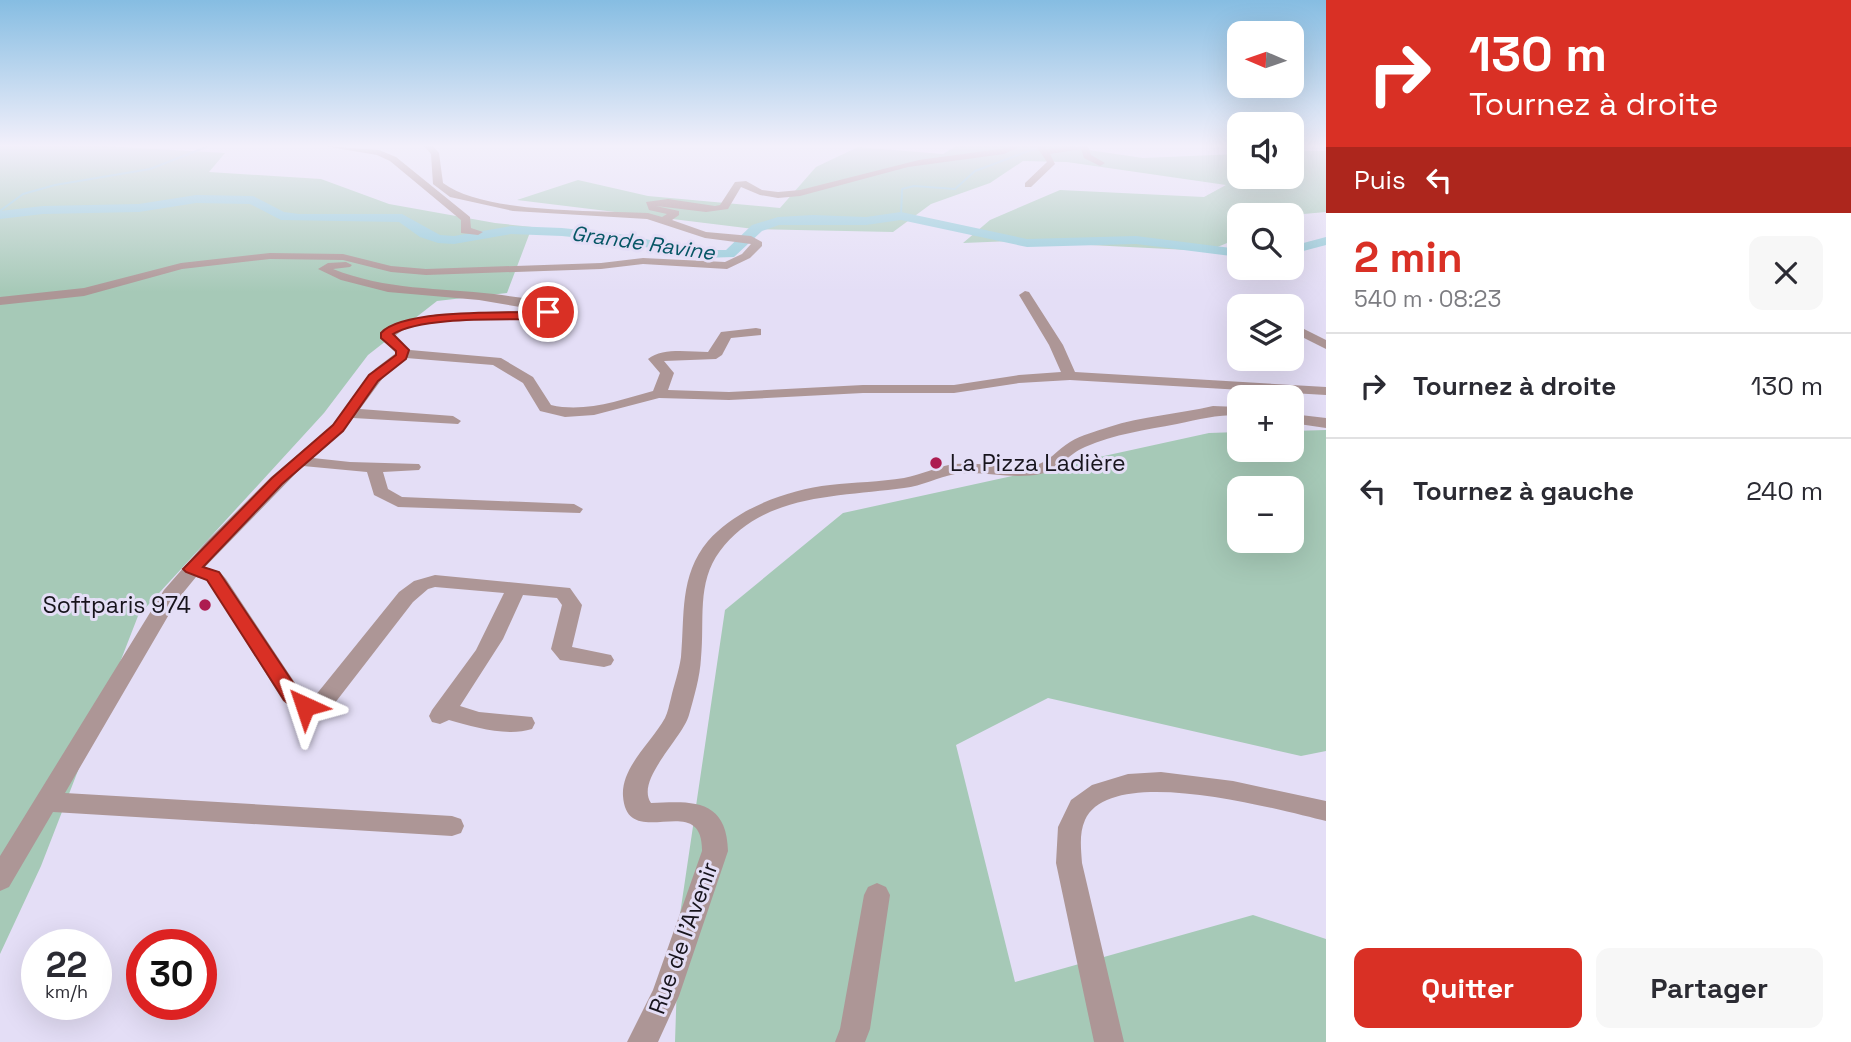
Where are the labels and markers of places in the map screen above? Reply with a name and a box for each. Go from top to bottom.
pin [518,282,578,342]
place label: La Pizza Ladière [950,448,1126,478]
marker: La Pizza Ladière [928,455,944,471]
place label: Softparis 974 [43,590,191,620]
marker: Softparis 974 [197,597,213,613]

